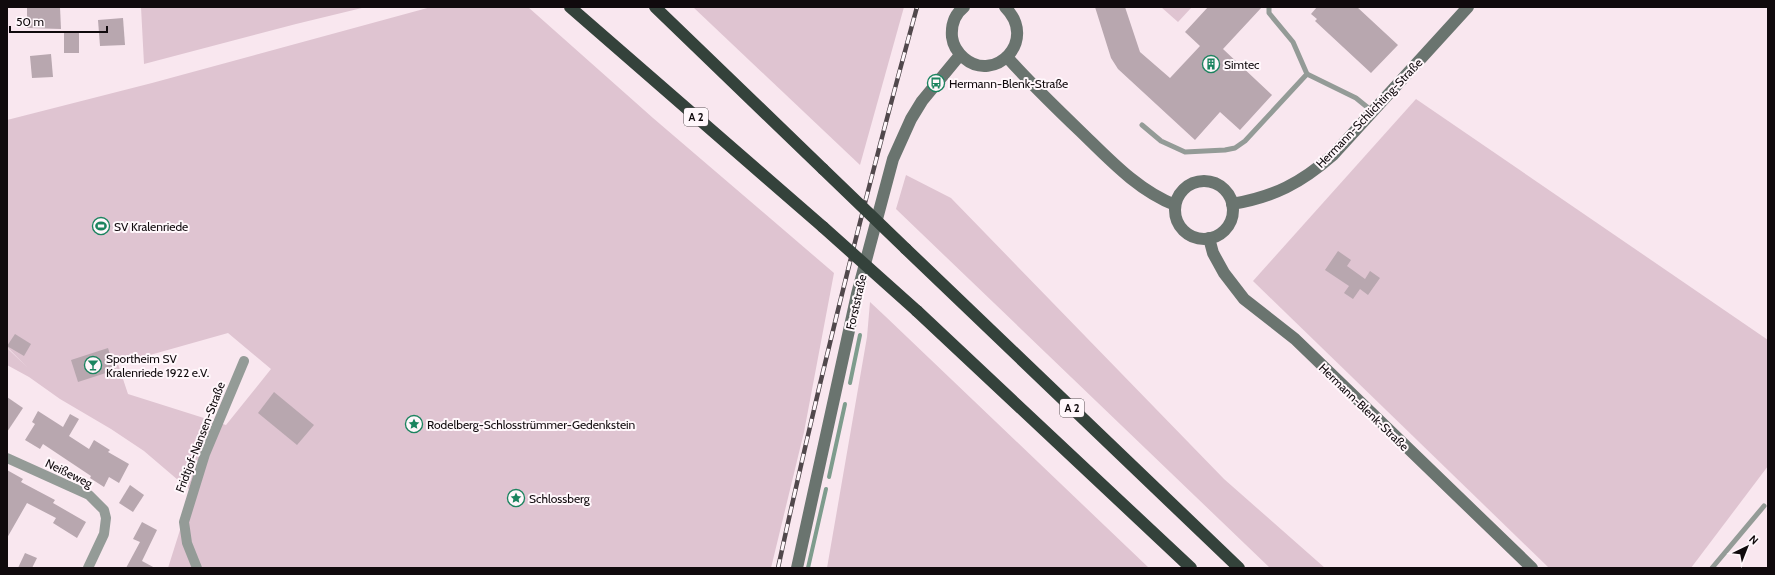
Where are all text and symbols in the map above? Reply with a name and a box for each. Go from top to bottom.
scale bar [10,8,107,34]
text: 50 m [16,14,44,29]
building icon: Simtec [1201,54,1221,74]
street label: Hermann-Schlichting-Straße [1313,55,1425,171]
place label: Simtec [1224,57,1260,72]
bus stop icon: Hermann-Blenk-Straße [926,73,946,93]
place label: Hermann-Blenk-Straße [949,76,1068,91]
road number: A 2 [684,108,708,126]
sports icon: SV Kralenriede [91,216,111,236]
place label: SV Kralenriede [114,219,188,234]
street label: Forststraße [842,273,870,331]
place label: Sportheim SV Kralenriede 1922 e.V. [106,351,209,380]
bar icon: Sportheim SV Kralenriede 1922 e.V. [83,355,103,375]
street label: Hermann-Blenk-Straße [1316,360,1412,454]
street label: Fridtjof-Nansen-Straße [172,379,228,495]
road number: A 2 [1060,399,1084,417]
place icon: Rodelberg-Schlosstrümmer-Gedenkstein [404,414,424,434]
place label: Rodelberg-Schlosstrümmer-Gedenkstein [427,417,636,432]
street label: Neißeweg [43,455,96,491]
place icon: Schlossberg [506,488,526,508]
place label: Schlossberg [529,491,591,506]
north arrow [1727,527,1767,567]
text: N [1746,532,1761,547]

